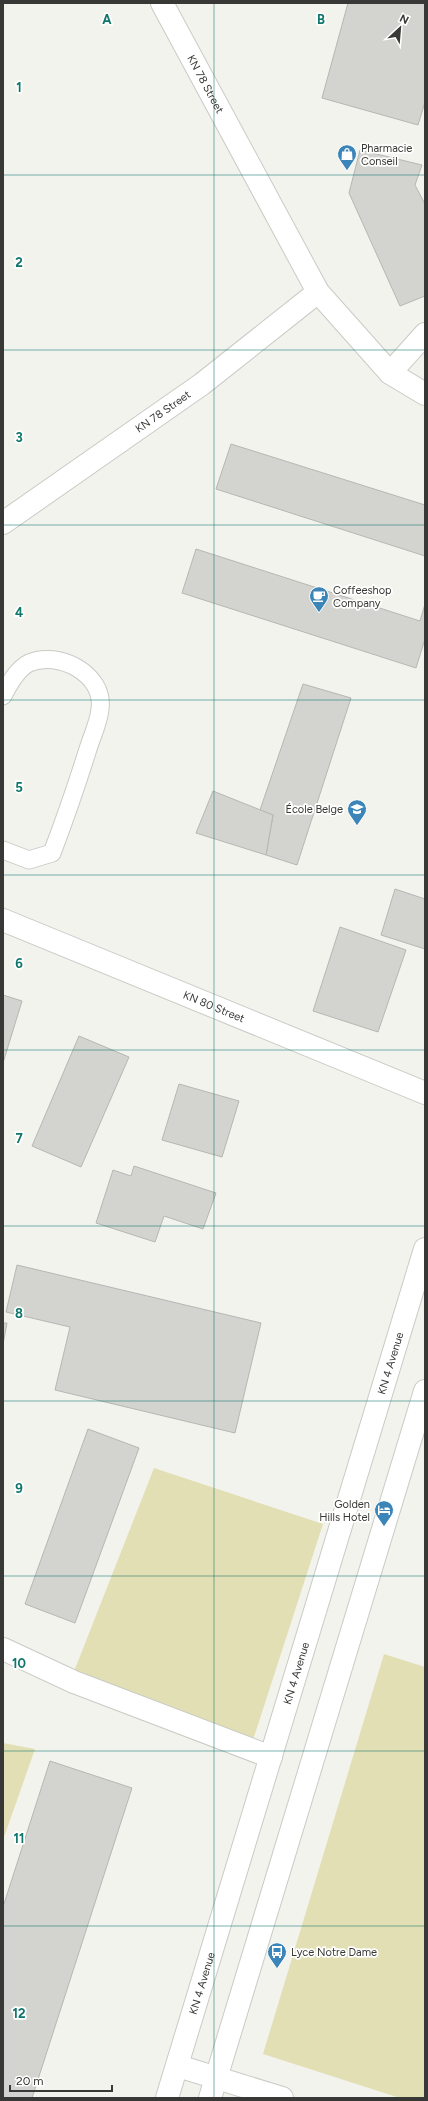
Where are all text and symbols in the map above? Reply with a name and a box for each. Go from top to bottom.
north arrow [380,8,420,48]
text: A [102,12,112,27]
text: B [317,12,325,27]
text: N [397,12,411,27]
street label: KN 78 Street [184,53,226,116]
text: 1 [16,80,22,95]
place label: Pharmacie Conseil [361,142,412,168]
shop icon: Pharmacie Conseil [336,143,358,171]
text: 2 [15,255,23,270]
street label: KN 78 Street [133,388,193,435]
text: 3 [15,430,23,445]
place label: Coffeeshop Company [333,584,392,610]
cafe icon: Coffeeshop Company [308,585,330,613]
text: 4 [15,605,23,620]
text: 5 [15,780,23,795]
school or university icon: École Belge [346,798,368,826]
place label: École Belge [285,803,343,816]
text: 6 [15,956,23,971]
street label: KN 80 Street [181,989,246,1025]
text: 7 [15,1131,23,1146]
text: 8 [15,1306,23,1321]
street label: KN 4 Avenue [375,1330,406,1396]
text: 9 [15,1481,23,1496]
place label: Golden Hills Hotel [319,1498,370,1524]
hotel icon: Golden Hills Hotel [373,1499,395,1527]
street label: KN 4 Avenue [281,1640,312,1706]
text: 10 [12,1656,26,1671]
text: 11 [14,1831,24,1846]
bus stop icon: Lyce Notre Dame [266,1941,288,1969]
place label: Lyce Notre Dame [291,1946,377,1959]
street label: KN 4 Avenue [187,1950,218,2016]
text: 12 [12,2006,26,2021]
scale bar [10,2067,112,2093]
text: 20 m [16,2074,44,2088]

